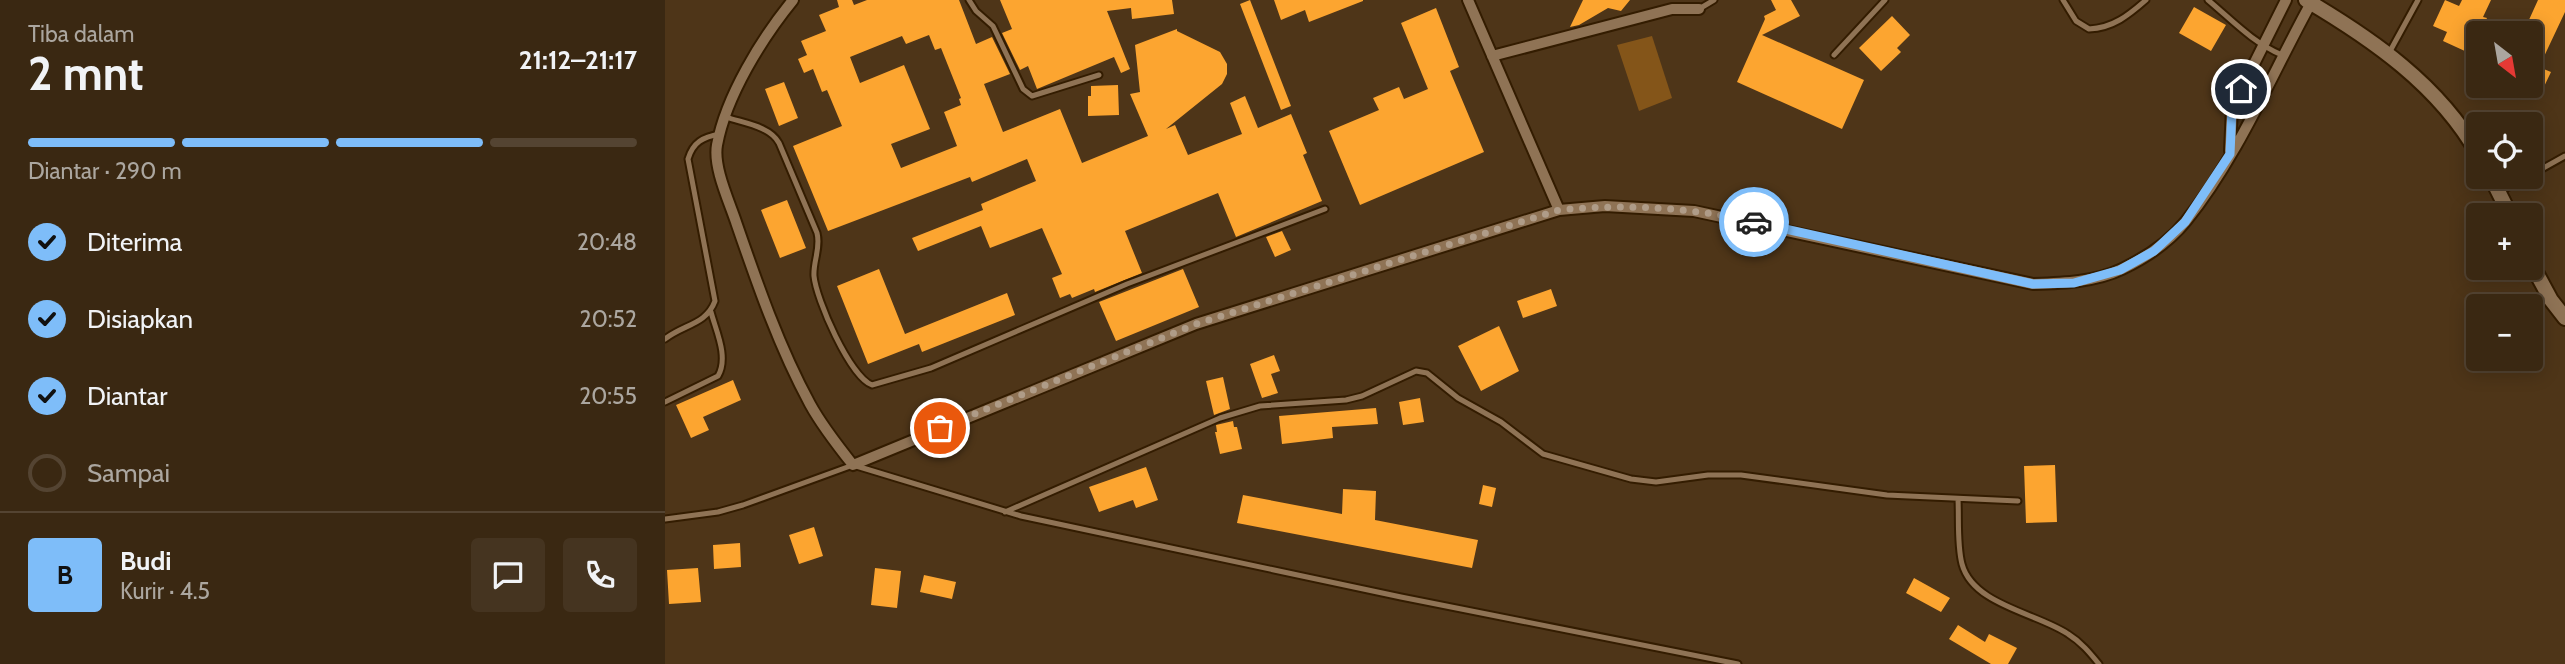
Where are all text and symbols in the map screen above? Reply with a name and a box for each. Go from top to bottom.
text: Tiba dalam [28,20,134,48]
north arrow [2466,21,2543,98]
map controls [2466,21,2543,371]
text: 21:12–21:17 [519,44,637,76]
text: 2 mnt [28,46,144,102]
pin [2211,59,2271,119]
icon: home [2222,70,2260,108]
button: locate [2466,112,2543,189]
text: Diantar · 290 m [28,157,182,185]
courier [1719,187,1789,257]
icon: car [1735,203,1773,241]
button: + [2466,203,2543,280]
icon: check [28,223,66,261]
text: Diterima [87,226,182,258]
text: 20:48 [577,228,637,256]
button: − [2466,294,2543,371]
icon: check [28,300,66,338]
text: Disiapkan [87,303,193,335]
text: 20:52 [580,305,637,333]
icon: check [28,377,66,415]
text: Diantar [87,380,168,412]
text: 20:55 [579,382,637,410]
pin [910,398,970,458]
icon: bag [921,409,959,447]
text: Sampai [87,457,170,489]
button: chat [471,538,545,612]
button: phone [563,538,637,612]
text: Budi [120,545,172,577]
text: B [57,559,73,591]
text: Kurir · 4.5 [120,577,210,605]

